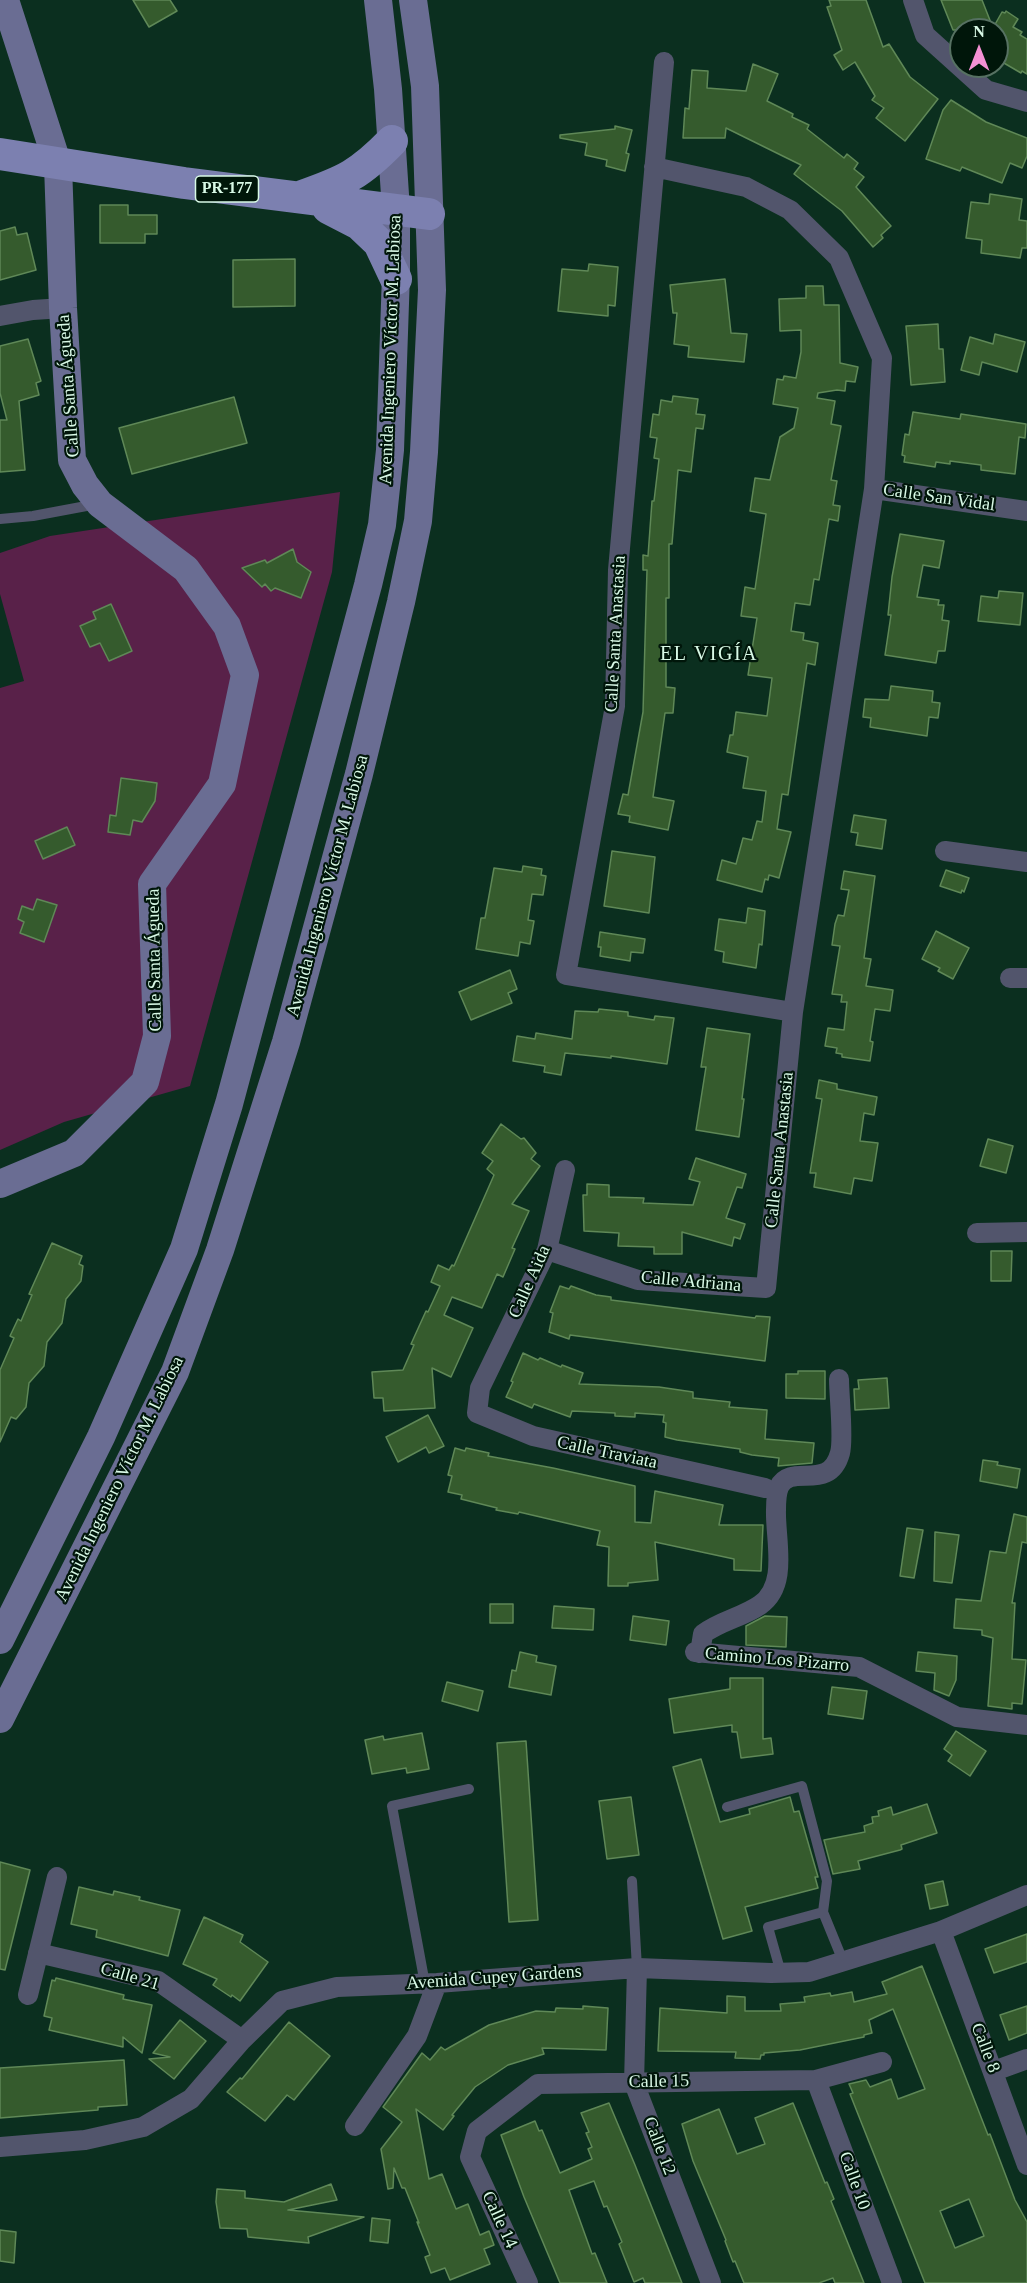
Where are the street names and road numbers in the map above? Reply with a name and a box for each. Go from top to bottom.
road number: PR-177 [196,176,258,202]
street label: Avenida Ingeniero Víctor M. Labiosa [375,215,407,485]
street label: Calle Santa Águeda [53,314,85,458]
street label: Calle San Vidal [882,479,996,517]
street label: Calle Santa Anastasia [601,555,631,713]
street label: Avenida Ingeniero Víctor M. Labiosa [283,753,373,1019]
street label: Calle Santa Águeda [143,888,167,1032]
street label: Calle Santa Anastasia [761,1071,799,1229]
street label: Calle Aida [504,1242,556,1322]
street label: Calle Adriana [640,1267,742,1297]
street label: Avenida Ingeniero Víctor M. Labiosa [51,1353,189,1605]
street label: Calle Traviata [555,1432,659,1474]
street label: Camino Los Pizarro [704,1643,850,1677]
street label: Calle 21 [98,1958,162,1996]
street label: Avenida Cupey Gardens [406,1961,582,1995]
street label: Calle 8 [966,2020,1004,2076]
street label: Calle 15 [629,2071,689,2093]
street label: Calle 12 [638,2114,680,2178]
street label: Calle 10 [834,2149,874,2213]
street label: Calle 14 [476,2188,522,2252]

